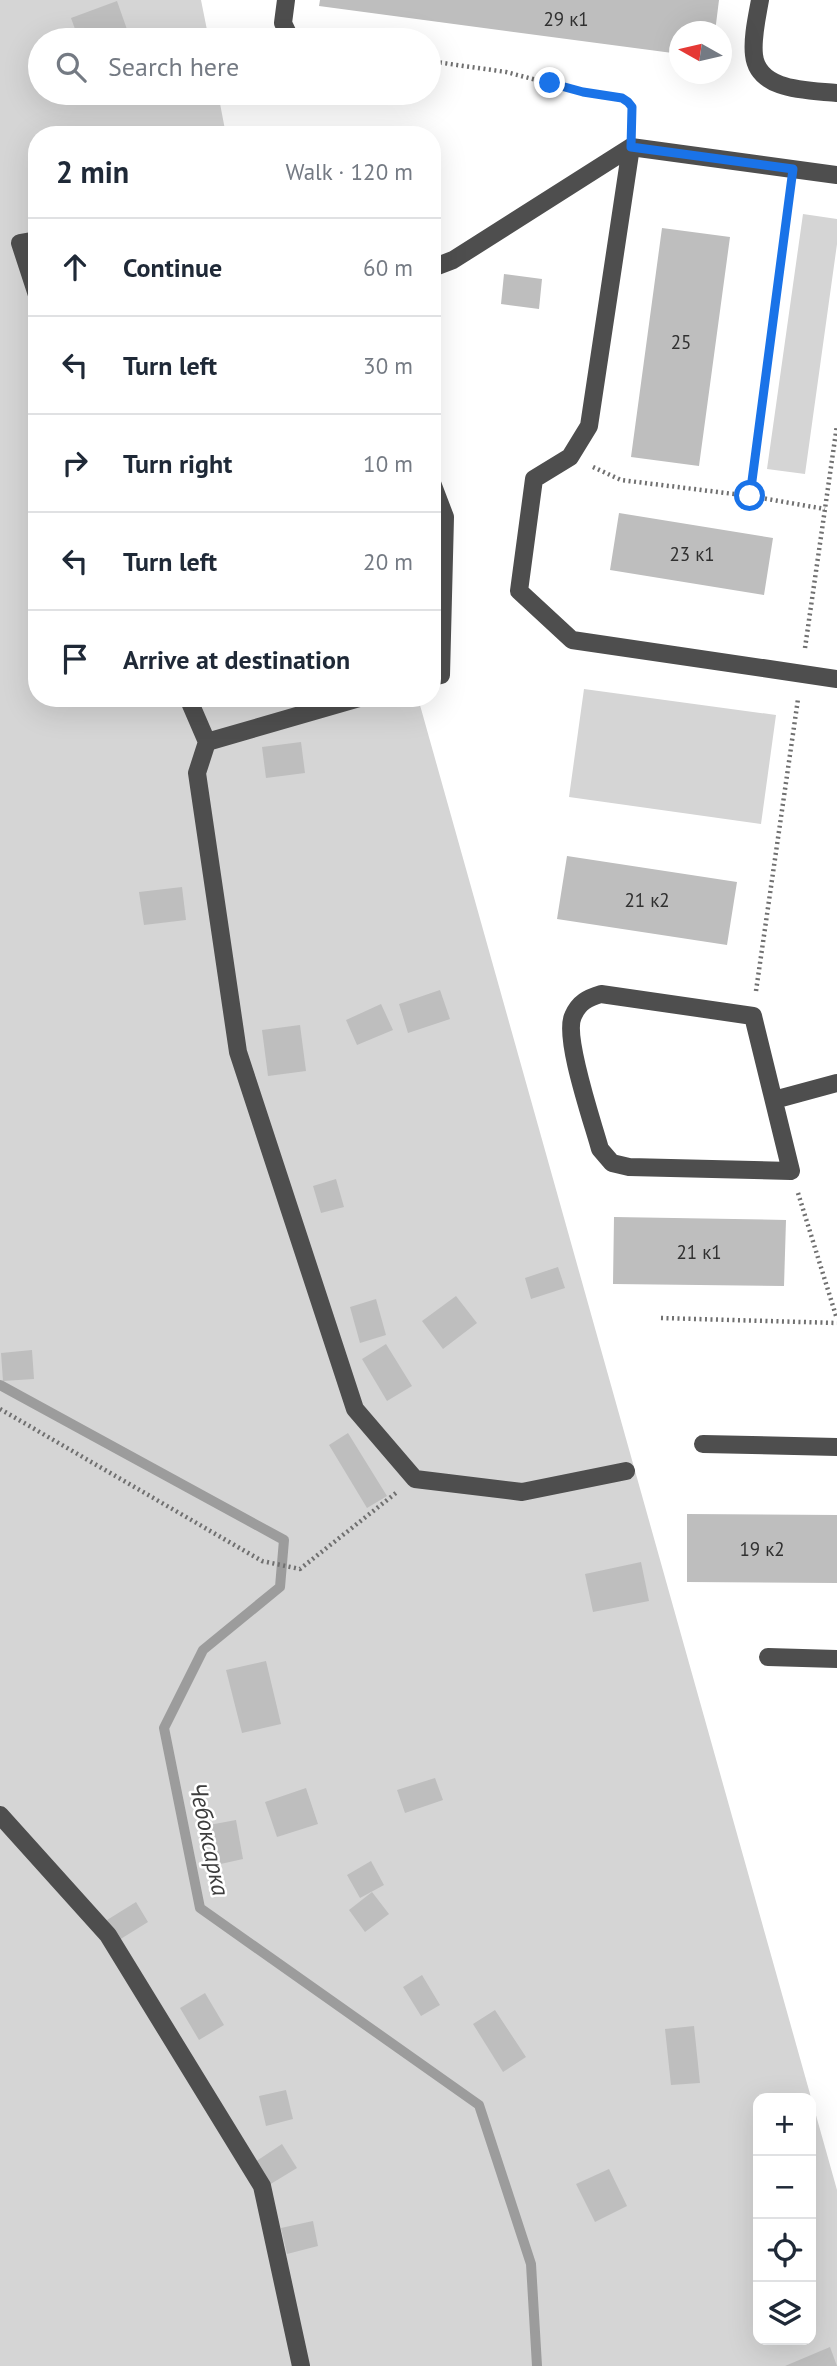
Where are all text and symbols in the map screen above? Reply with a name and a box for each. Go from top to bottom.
house number: 29 к1 [543,7,589,31]
north arrow [669,21,732,84]
search box [28,28,441,105]
icon: search [52,48,90,86]
text: Search here [108,50,239,83]
route end [534,67,565,98]
text: 2 min [56,152,129,191]
text: Walk · 120 m [286,157,413,186]
icon: ahead [56,248,94,286]
text: Continue [123,251,222,284]
text: 60 m [363,253,413,282]
house number: 25 [671,330,691,354]
icon: left [56,346,94,384]
text: Turn left [123,349,217,382]
text: 30 m [363,351,413,380]
icon: right [56,444,94,482]
text: Turn right [123,447,232,480]
text: 10 m [363,449,413,478]
route start [734,480,765,511]
icon: left [56,542,94,580]
house number: 23 к1 [669,542,715,566]
text: Turn left [123,545,217,578]
text: 20 m [363,547,413,576]
icon: arrive [56,640,94,678]
text: Arrive at destination [123,643,350,676]
house number: 21 к2 [624,888,670,912]
house number: 21 к1 [676,1240,722,1264]
house number: 19 к2 [739,1537,785,1561]
water label: Чебоксарка [182,1779,237,1899]
map controls [753,2093,816,2345]
button: + [753,2093,816,2156]
button: − [753,2156,816,2219]
button: locate [753,2219,816,2282]
button: layers [753,2282,816,2345]

